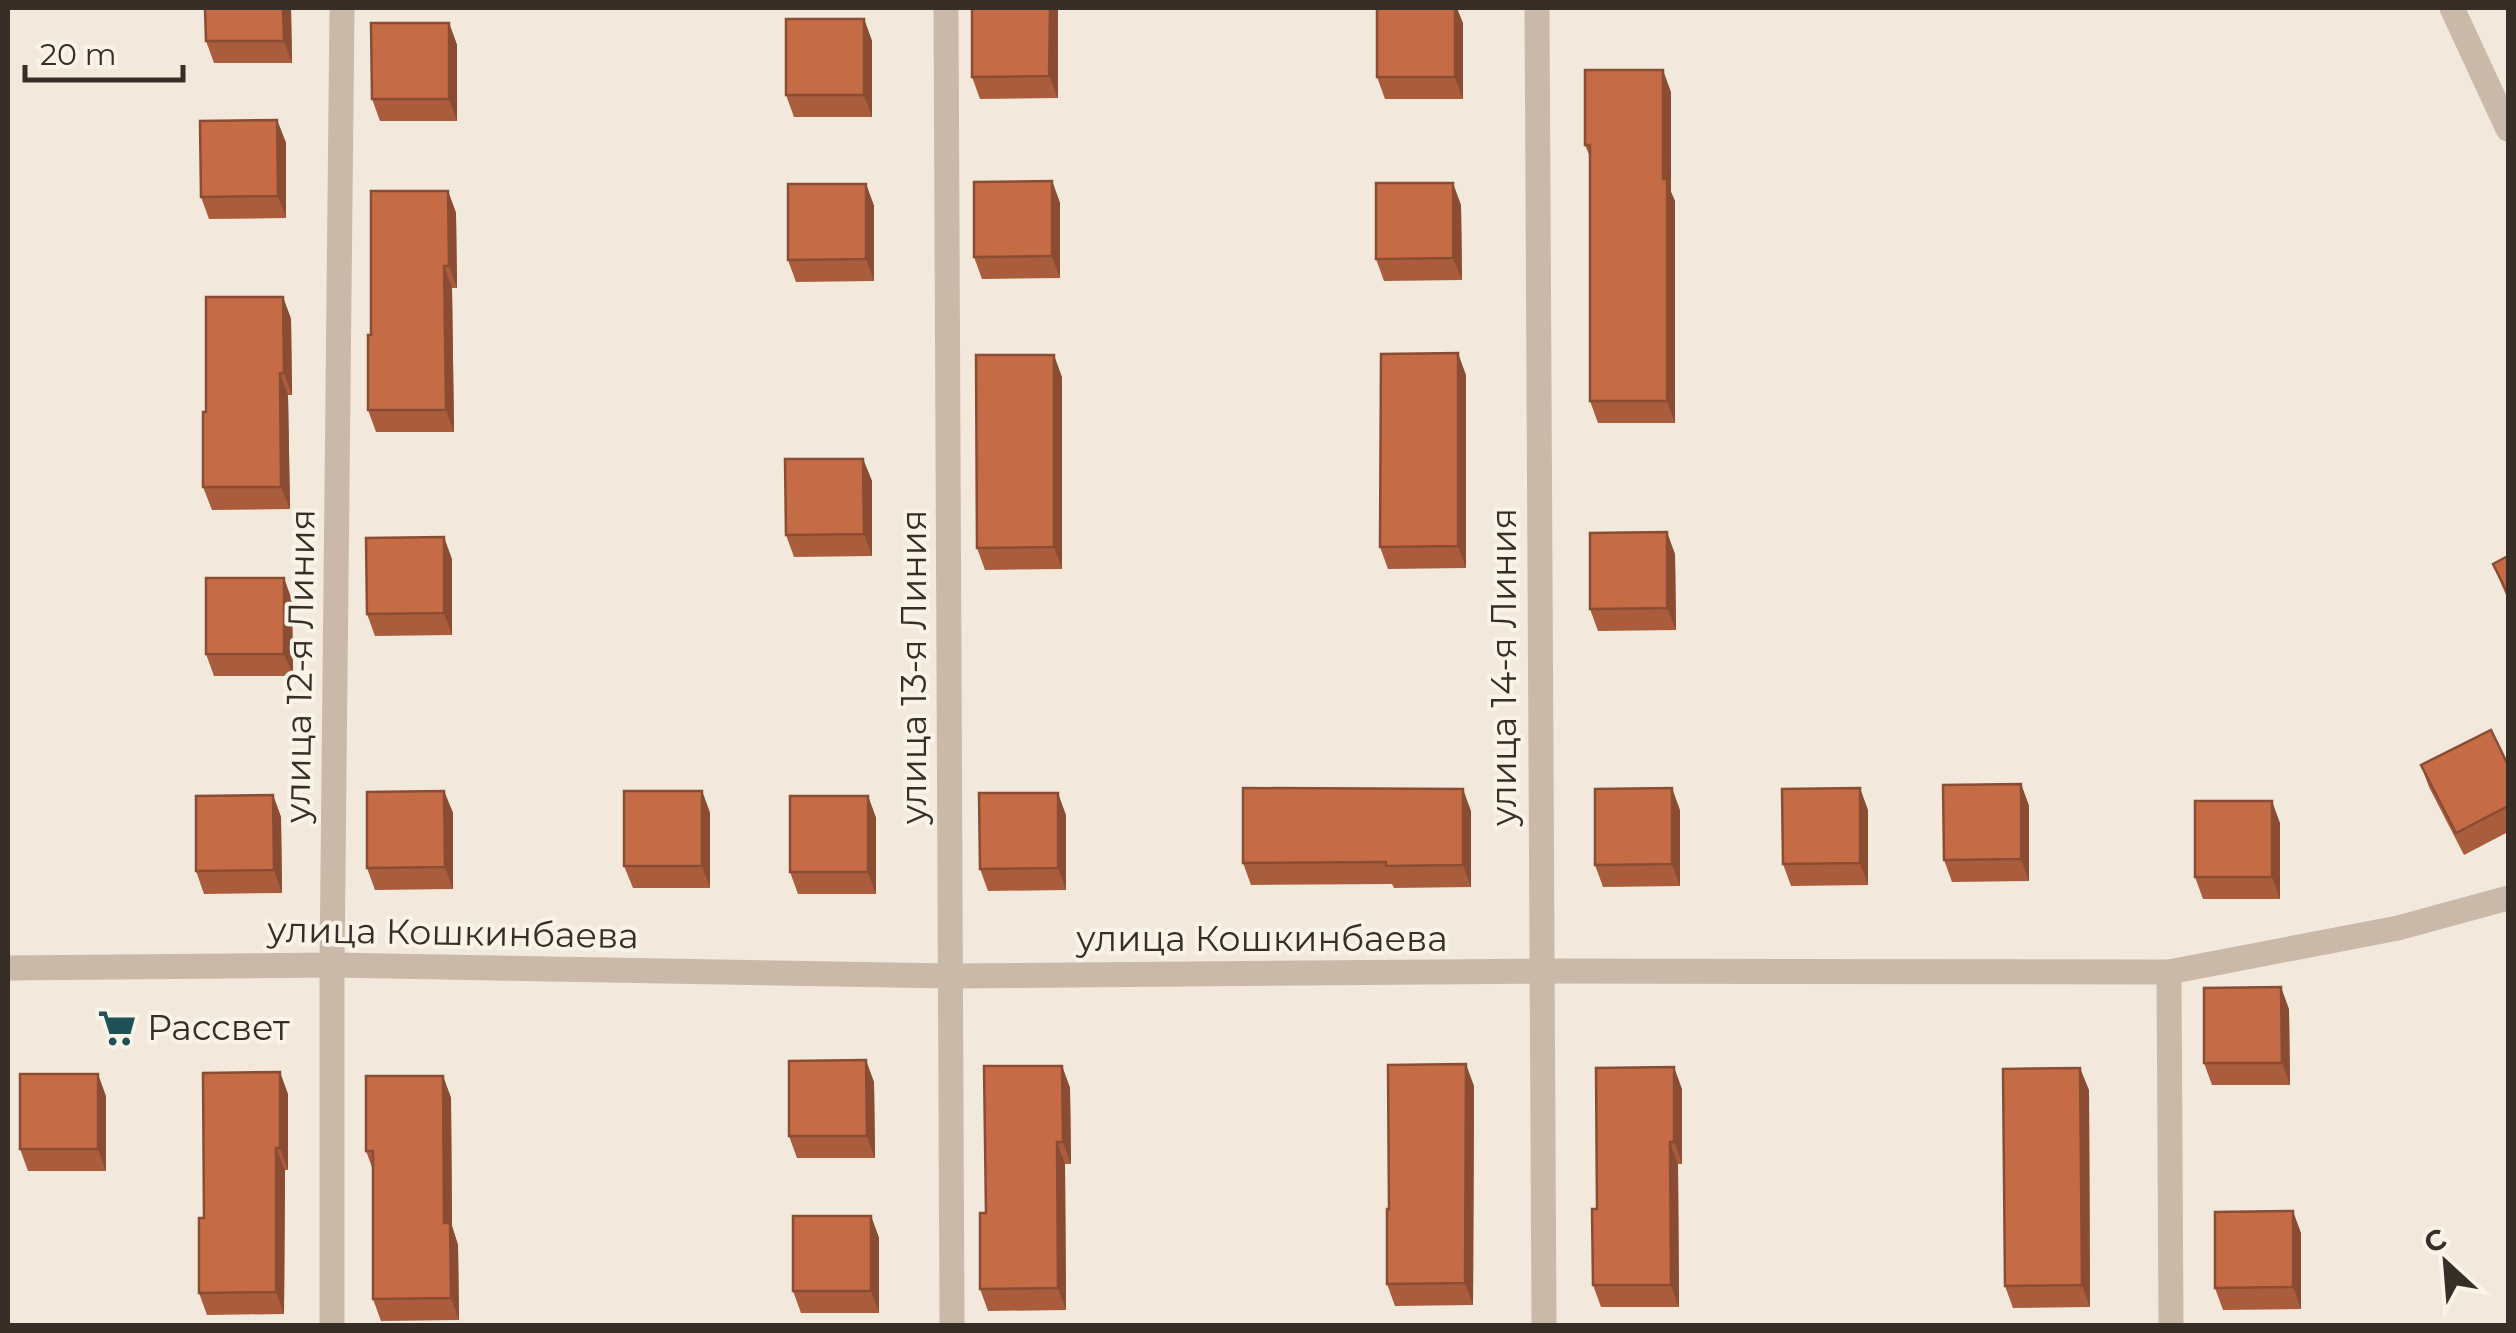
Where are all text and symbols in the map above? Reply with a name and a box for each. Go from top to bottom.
scale bar [25,20,182,82]
text: 20 m [40,36,117,73]
street label: улица 14-я Линия [1482,508,1525,827]
street label: улица 12-я Линия [275,509,324,824]
street label: улица 13-я Линия [892,510,935,825]
street label: улица Кошкинбаева [266,908,639,957]
street label: улица Кошкинбаева [1075,917,1448,960]
place label: Рассвет [147,1006,290,1049]
supermarket icon: Рассвет [96,1007,138,1049]
north arrow [2396,1213,2496,1313]
text: С [2418,1221,2452,1260]

